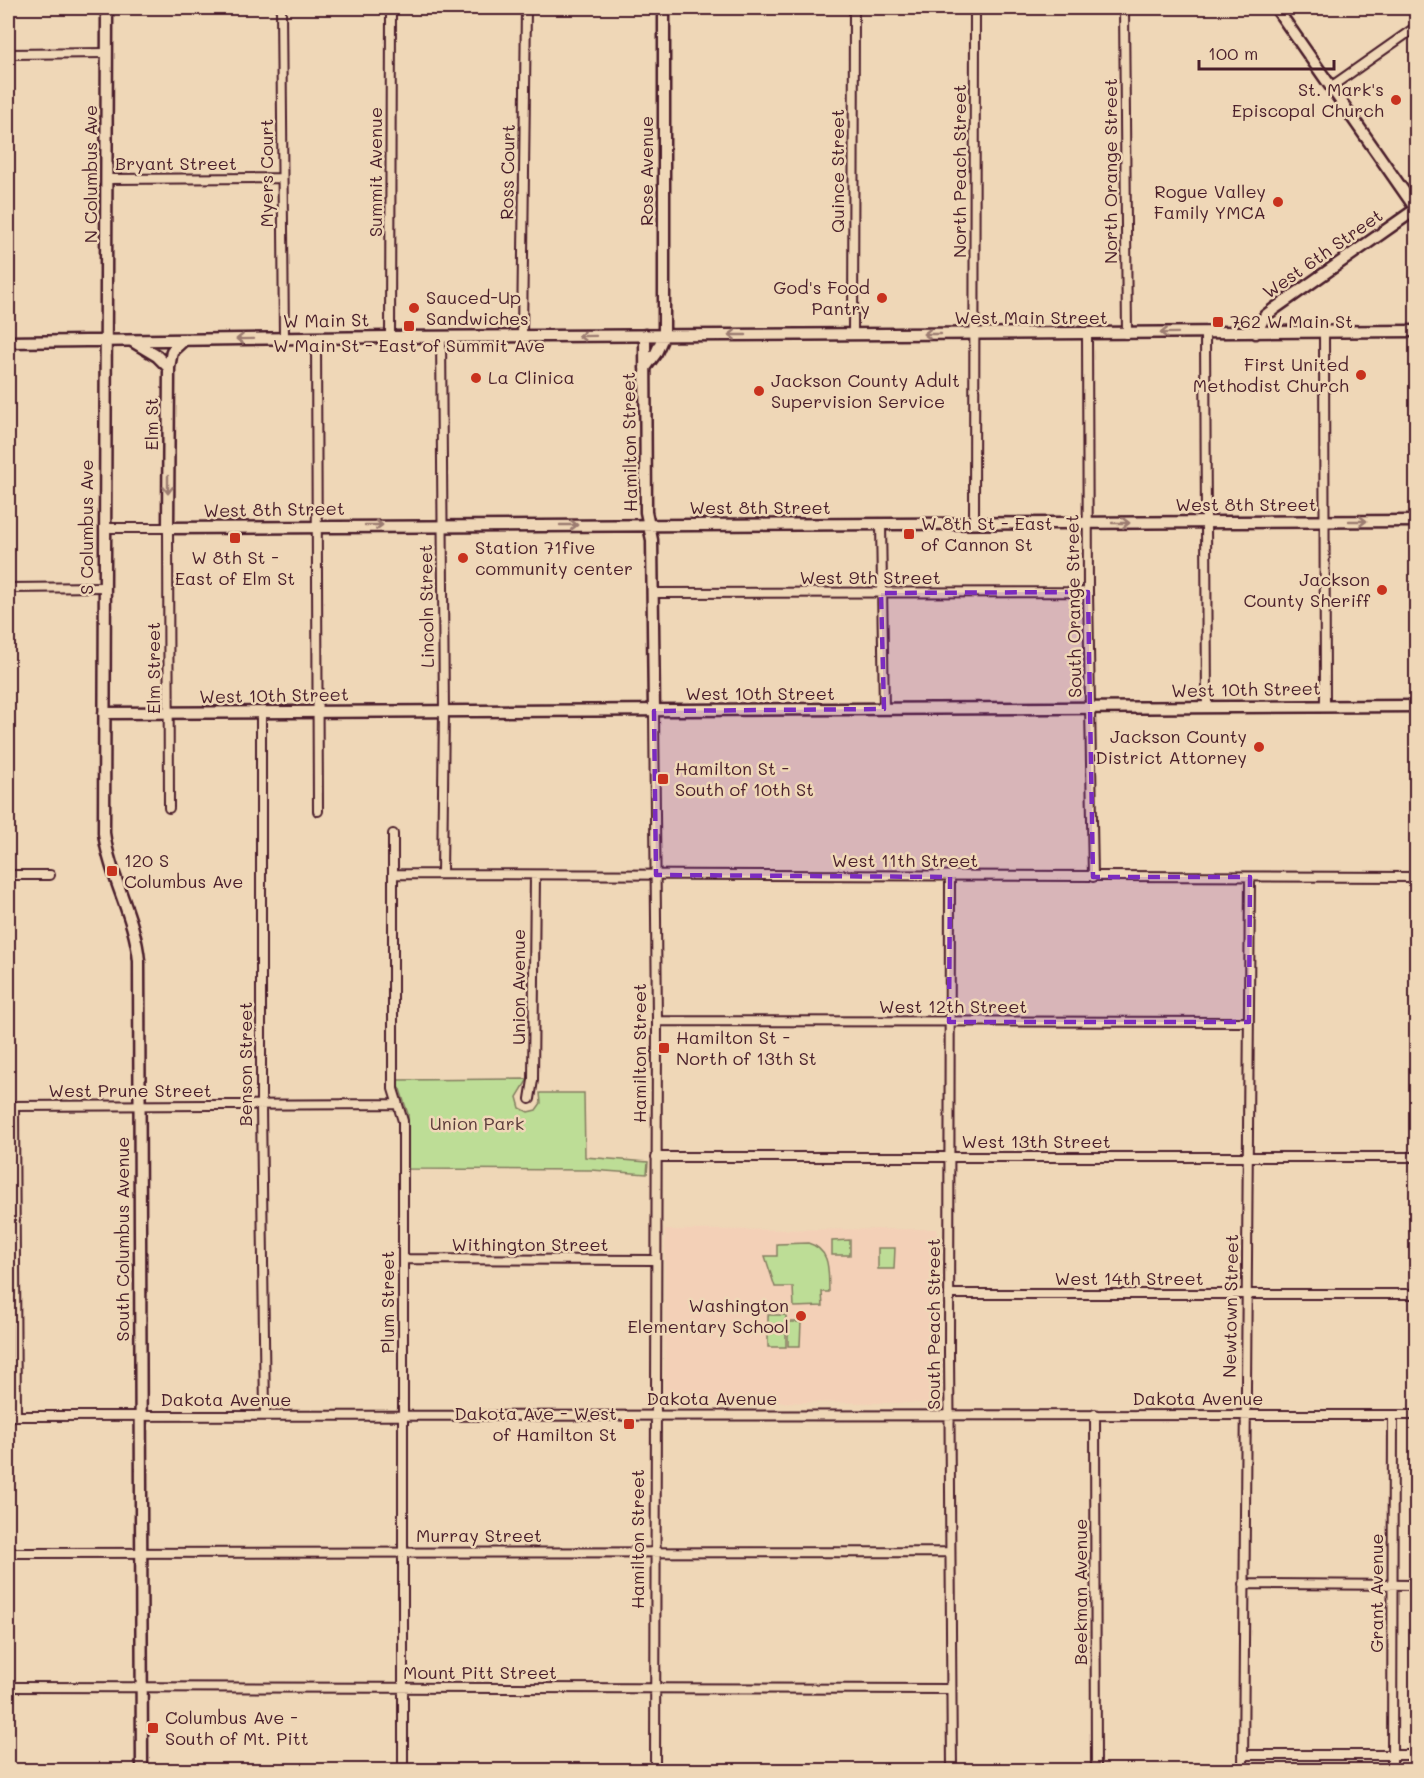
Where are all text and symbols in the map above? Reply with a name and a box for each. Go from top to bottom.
scale bar [1199,33,1334,71]
text: 100 m [1208,41,1258,65]
place label: St. Mark's Episcopal Church [1232,77,1384,122]
street label: North Orange Street [1098,78,1122,264]
street label: North Peach Street [947,84,971,258]
marker: St. Mark's Episcopal Church [1389,93,1403,107]
street label: N Columbus Ave [78,105,102,243]
street label: Summit Avenue [363,107,387,237]
street label: Quince Street [825,109,849,233]
street label: Rose Avenue [634,116,658,226]
street label: Myers Court [254,119,278,227]
street label: Ross Court [494,124,520,220]
street label: Bryant Street [115,151,237,175]
place label: Rogue Valley Family YMCA [1154,179,1266,224]
marker: Rogue Valley Family YMCA [1271,195,1285,209]
street label: West 6th Street [1258,203,1387,304]
place label: God's Food Pantry [773,275,870,320]
place label: Sauced-Up Sandwiches [426,285,529,330]
marker: God's Food Pantry [875,291,889,305]
marker: Sauced-Up Sandwiches [407,301,421,315]
street label: West Main Street [954,305,1108,329]
street label: W Main St [283,307,369,333]
place label: 762 W Main St [1230,309,1353,333]
marker: 762 W Main St [1211,315,1225,329]
marker: W Main St - East of Summit Ave [402,319,416,333]
one-way arrow [923,328,943,340]
one-way arrow [1160,328,1180,339]
one-way arrow [728,329,748,341]
one-way arrow [577,330,597,342]
one-way arrow [235,333,255,344]
place label: W Main St - East of Summit Ave [273,333,545,357]
place label: First United Methodist Church [1193,352,1349,397]
place label: La Clinica [488,365,575,389]
place label: Jackson County Adult Supervision Service [771,368,960,413]
marker: First United Methodist Church [1354,368,1368,382]
marker: La Clinica [469,371,483,385]
street label: Hamilton Street [616,372,642,512]
marker: Jackson County Adult Supervision Service [752,384,766,398]
street label: Elm St [139,398,163,451]
street label: S Columbus Ave [74,459,98,595]
one-way arrow [162,475,174,495]
street label: West 8th Street [1175,492,1317,516]
street label: West 8th Street [689,495,831,519]
street label: West 8th Street [203,496,345,522]
place label: W 8th St - East of Cannon St [921,511,1053,556]
street label: South Orange Street [1059,514,1087,698]
one-way arrow [1347,515,1367,527]
one-way arrow [1110,517,1130,529]
one-way arrow [363,519,383,531]
one-way arrow [558,519,578,531]
marker: W 8th St - East of Cannon St [902,527,916,541]
marker: W 8th St - East of Elm St [228,531,242,545]
place label: Station 71five community center [475,535,633,580]
street label: Lincoln Street [413,544,439,668]
place label: W 8th St - East of Elm St [175,545,295,590]
marker: Station 71five community center [456,551,470,565]
street label: West 9th Street [799,565,941,589]
place label: Jackson County Sheriff [1244,567,1371,612]
marker: Jackson County Sheriff [1375,583,1389,597]
street label: Elm Street [141,622,165,714]
street label: West 10th Street [1171,676,1321,702]
street label: West 10th Street [685,681,835,705]
street label: West 10th Street [199,682,349,708]
place label: Jackson County District Attorney [1095,724,1247,769]
marker: Jackson County District Attorney [1252,740,1266,754]
place label: Hamilton St - South of 10th St [675,756,814,801]
marker: Hamilton St - South of 10th St [656,772,670,786]
place label: 120 S Columbus Ave [124,848,243,893]
street label: West 11th Street [832,848,978,872]
marker: 120 S Columbus Ave [105,864,119,878]
street label: Union Avenue [506,929,530,1045]
street label: Hamilton Street [627,983,651,1123]
street label: West 12th Street [879,994,1027,1018]
street label: Benson Street [233,1002,257,1126]
place label: Hamilton St - North of 13th St [676,1025,817,1070]
marker: Hamilton St - North of 13th St [657,1041,671,1055]
street label: West Prune Street [48,1078,212,1102]
park label: Union Park [430,1111,524,1135]
street label: West 13th Street [961,1129,1111,1153]
street label: South Columbus Avenue [110,1137,134,1341]
street label: Withington Street [452,1232,608,1256]
street label: Newtown Street [1217,1234,1243,1378]
street label: South Peach Street [921,1238,945,1410]
street label: Plum Street [375,1251,399,1353]
street label: West 14th Street [1054,1266,1204,1290]
place label: Washington Elementary School [628,1293,789,1338]
marker: Washington Elementary School [794,1309,808,1323]
street label: Dakota Avenue [647,1386,778,1410]
street label: Dakota Avenue [1133,1386,1264,1410]
street label: Dakota Avenue [161,1387,292,1411]
place label: Dakota Ave - West of Hamilton St [454,1401,617,1446]
marker: Dakota Ave - West of Hamilton St [622,1417,636,1431]
street label: Hamilton Street [625,1469,649,1609]
street label: Beekman Avenue [1068,1519,1092,1665]
street label: Murray Street [416,1523,542,1547]
street label: Grant Avenue [1364,1533,1388,1653]
street label: Mount Pitt Street [403,1660,557,1684]
place label: Columbus Ave - South of Mt. Pitt [165,1705,309,1750]
marker: Columbus Ave - South of Mt. Pitt [146,1721,160,1735]

